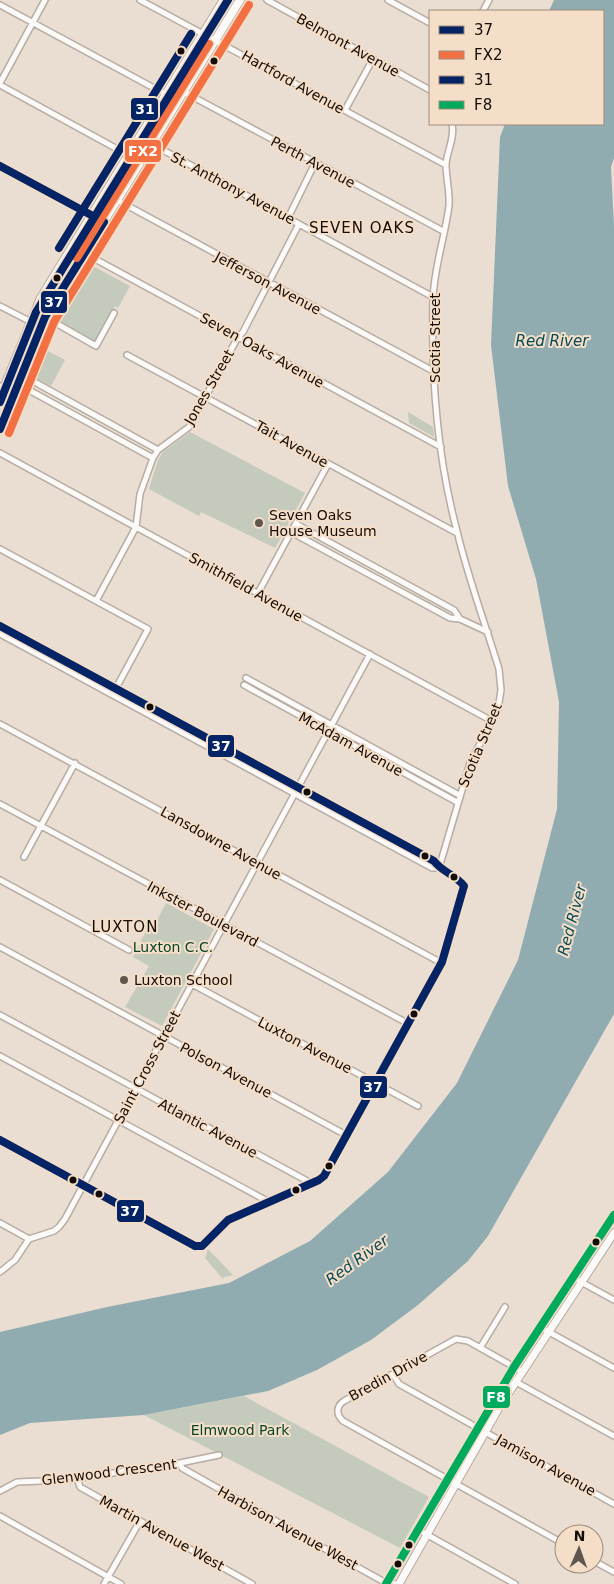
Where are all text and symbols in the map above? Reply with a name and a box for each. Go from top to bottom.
street label: Belmont Avenue [294,10,402,80]
legend [429,10,604,125]
text: 37 [474,21,493,39]
unlabelled marker [176,46,186,56]
text: FX2 [474,46,502,64]
street label: Hartford Avenue [239,47,347,117]
unlabelled marker [209,56,219,66]
text: 31 [474,71,493,89]
text: F8 [474,96,492,114]
line badge: 31 [130,97,159,121]
text: 31 [135,101,155,117]
street label: Perth Avenue [268,133,358,191]
line badge: FX2 [124,139,162,163]
text: FX2 [128,143,158,159]
street label: St. Anthony Avenue [168,148,298,228]
district label: SEVEN OAKS [309,219,415,237]
street label: Jefferson Avenue [211,248,324,318]
unlabelled marker [52,273,62,283]
line badge: 37 [40,290,68,314]
street label: Scotia Street [427,292,443,383]
text: 37 [44,294,64,310]
street label: Seven Oaks Avenue [197,309,327,391]
water label: Red River [516,332,589,350]
street label: Jones Street [180,346,237,428]
street label: Tait Avenue [252,417,331,471]
place label: Seven Oaks House Museum [269,507,377,539]
marker: Seven Oaks House Museum [253,517,265,529]
street label: Smithfield Avenue [186,549,306,625]
street label: Scotia Street [455,700,505,790]
unlabelled marker [145,702,155,712]
street label: McAdam Avenue [296,709,406,779]
line badge: 37 [207,734,235,758]
text: 37 [211,738,231,754]
unlabelled marker [302,787,312,797]
street label: Lansdowne Avenue [158,803,284,883]
unlabelled marker [420,851,430,861]
unlabelled marker [449,872,459,882]
street label: Inkster Boulevard [145,878,261,950]
water label: Red River [554,882,590,957]
district label: LUXTON [92,918,158,936]
park label: Luxton C.C. [133,939,213,955]
place label: Luxton School [134,972,233,988]
marker: Luxton School [118,974,130,986]
street label: Saint Cross Street [110,1007,184,1126]
unlabelled marker [409,1009,419,1019]
street label: Luxton Avenue [255,1013,355,1077]
street label: Polson Avenue [177,1039,275,1101]
line badge: 37 [359,1075,388,1099]
text: 37 [363,1079,383,1095]
street label: Atlantic Avenue [156,1095,260,1161]
unlabelled marker [324,1161,334,1171]
unlabelled marker [68,1175,78,1185]
unlabelled marker [291,1185,301,1195]
unlabelled marker [94,1189,104,1199]
line badge: 37 [116,1199,145,1223]
text: 37 [120,1203,140,1219]
water label: Red River [322,1231,392,1289]
unlabelled marker [591,1237,601,1247]
street label: Bredin Drive [346,1348,430,1404]
line badge: F8 [482,1385,511,1409]
text: F8 [486,1389,506,1405]
park label: Elmwood Park [191,1422,290,1438]
street label: Jamison Avenue [493,1431,599,1499]
street label: Glenwood Crescent [41,1456,178,1488]
street label: Harbison Avenue West [215,1483,361,1573]
street label: Martin Avenue West [97,1492,228,1574]
north arrow [554,1524,604,1574]
text: N [573,1528,586,1544]
unlabelled marker [404,1540,414,1550]
unlabelled marker [393,1559,403,1569]

